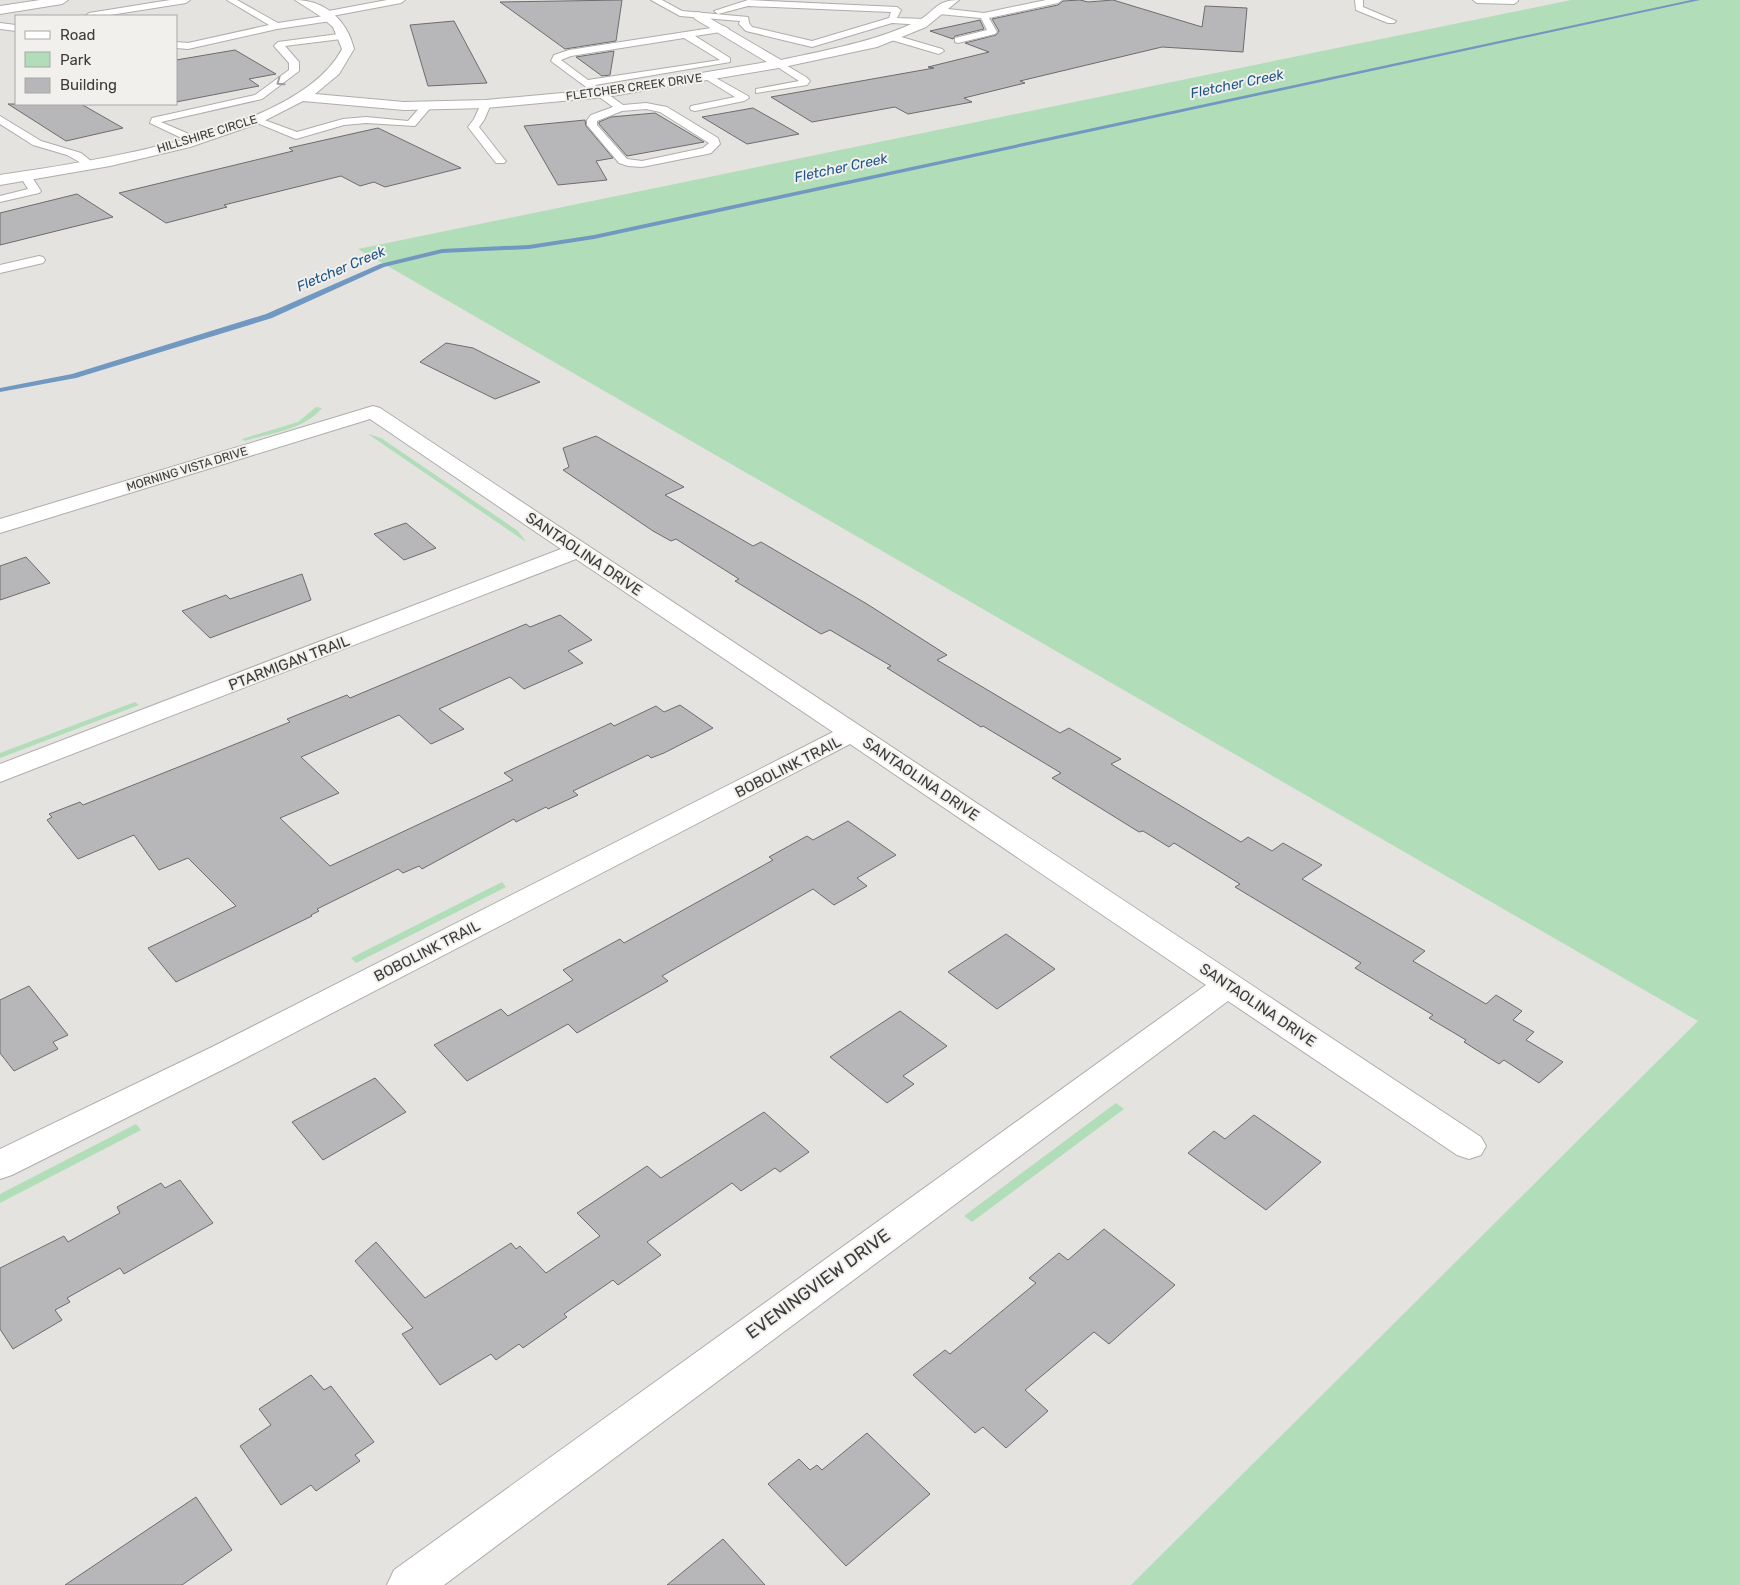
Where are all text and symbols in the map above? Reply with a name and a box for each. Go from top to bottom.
legend [15,15,178,105]
text: Road [60,26,96,44]
text: Park [60,51,91,69]
water label: Fletcher Creek [1189,66,1286,102]
street label: FLETCHER CREEK DRIVE [565,71,703,103]
text: Building [60,76,117,94]
one-way arrow [276,76,286,85]
street label: HILLSHIRE CIRCLE [155,112,259,156]
water label: Fletcher Creek [793,150,890,186]
water label: Fletcher Creek [294,242,389,295]
street label: MORNING VISTA DRIVE [125,444,249,494]
street label: SANTAOLINA DRIVE [522,508,646,600]
street label: PTARMIGAN TRAIL [226,631,352,694]
street label: BOBOLINK TRAIL [732,732,845,801]
street label: SANTAOLINA DRIVE [859,733,983,825]
street label: BOBOLINK TRAIL [371,916,484,985]
street label: SANTAOLINA DRIVE [1196,959,1320,1051]
street label: EVENINGVIEW DRIVE [741,1224,895,1344]

